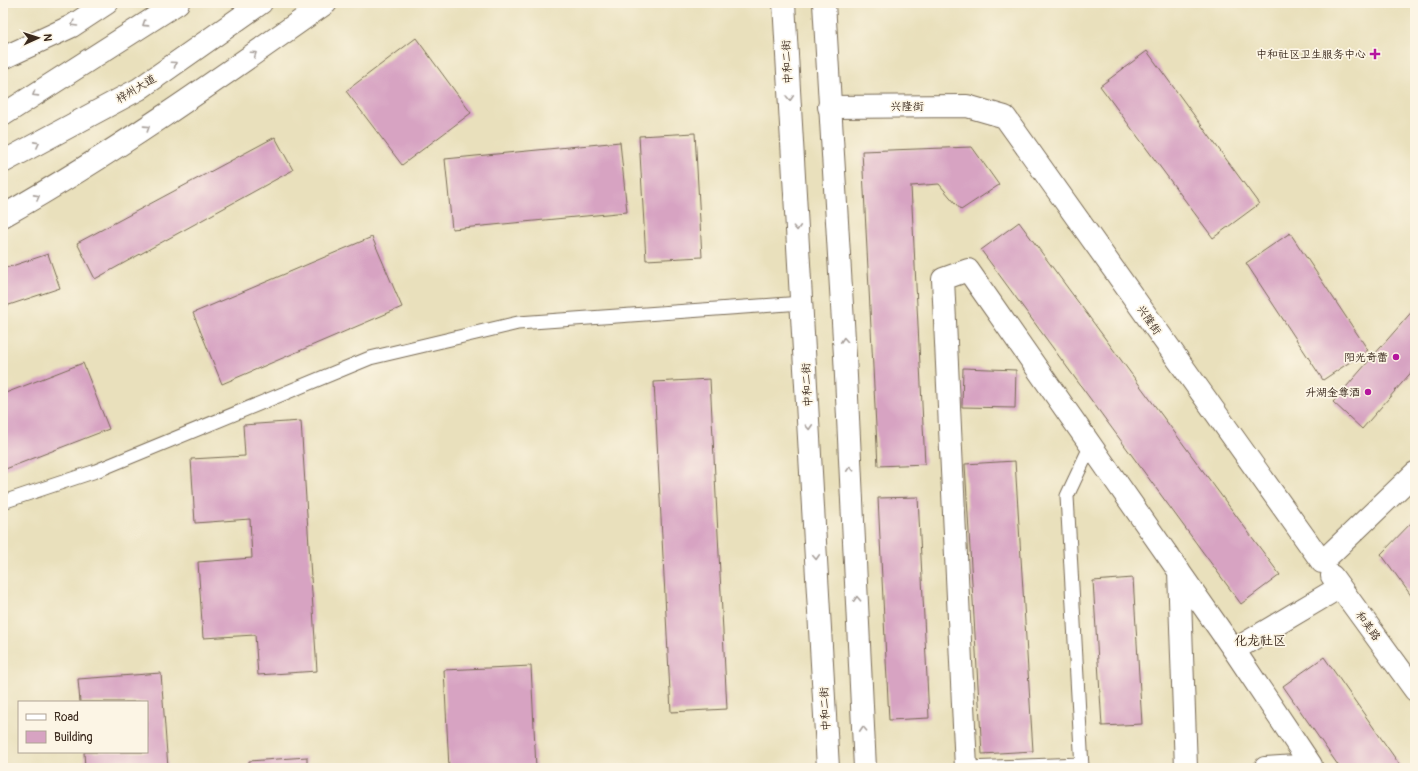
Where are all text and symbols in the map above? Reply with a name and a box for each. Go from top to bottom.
north arrow [18,18,58,58]
one-way arrow [142,19,149,27]
one-way arrow [71,20,78,27]
text: N [41,33,54,42]
street label: 中和二街 [779,39,795,84]
place label: 中和社区卫生服务中心 [1256,48,1366,61]
marker: 中和社区卫生服务中心 [1369,48,1381,60]
one-way arrow [250,52,257,59]
one-way arrow [170,61,177,69]
street label: 梓州大道 [114,72,158,106]
one-way arrow [32,89,39,97]
one-way arrow [785,95,794,101]
street label: 兴隆街 [891,100,924,113]
one-way arrow [143,125,150,133]
one-way arrow [33,141,41,148]
one-way arrow [33,194,40,201]
one-way arrow [793,225,802,231]
street label: 兴隆街 [1134,303,1164,338]
one-way arrow [839,337,848,343]
place label: 阳光奇蕾 [1344,351,1388,364]
marker: 阳光奇蕾 [1391,352,1401,362]
street label: 中和二街 [799,362,815,407]
place label: 升湖金尊酒 [1305,386,1360,399]
marker: 升湖金尊酒 [1363,387,1373,397]
one-way arrow [805,424,813,430]
one-way arrow [846,466,855,472]
one-way arrow [812,554,821,560]
one-way arrow [852,596,861,602]
street label: 和美路 [1353,609,1383,643]
district label: 化龙社区 [1234,633,1286,649]
street label: 中和二街 [817,686,833,731]
legend [18,701,148,753]
text: Road [54,710,79,725]
one-way arrow [859,726,868,732]
text: Building [54,730,93,745]

